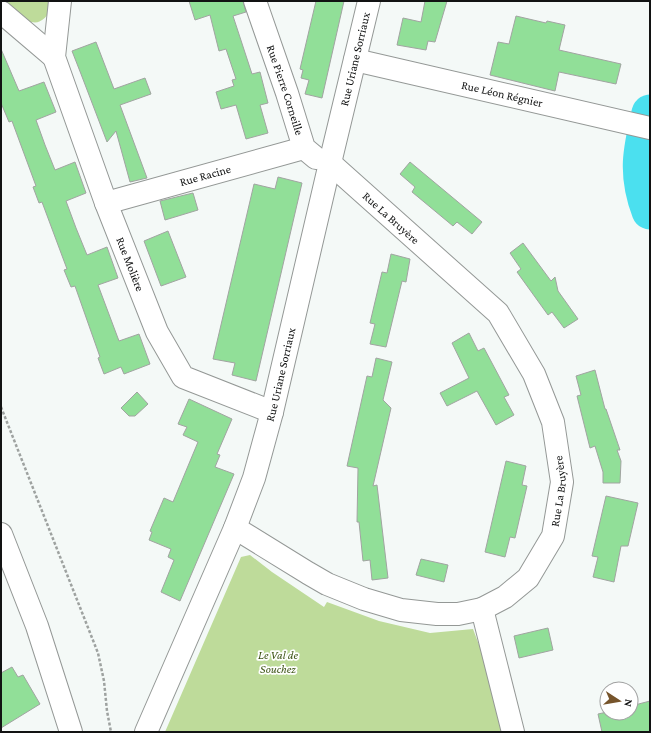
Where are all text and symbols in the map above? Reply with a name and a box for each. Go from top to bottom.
street label: Rue Uriane Sorriaux [337,10,373,107]
street label: Rue Pierre Corneille [264,43,307,137]
street label: Rue Léon Régnier [460,78,545,110]
street label: Rue Racine [178,162,232,189]
street label: Rue La Bruyère [360,189,422,247]
street label: Rue Molière [113,235,147,293]
street label: Rue Uriane Sorriaux [263,326,299,423]
street label: Rue La Bruyère [548,455,569,528]
park label: Le Val de Souchez [258,648,298,676]
north arrow [599,681,639,721]
text: N [622,698,635,708]

